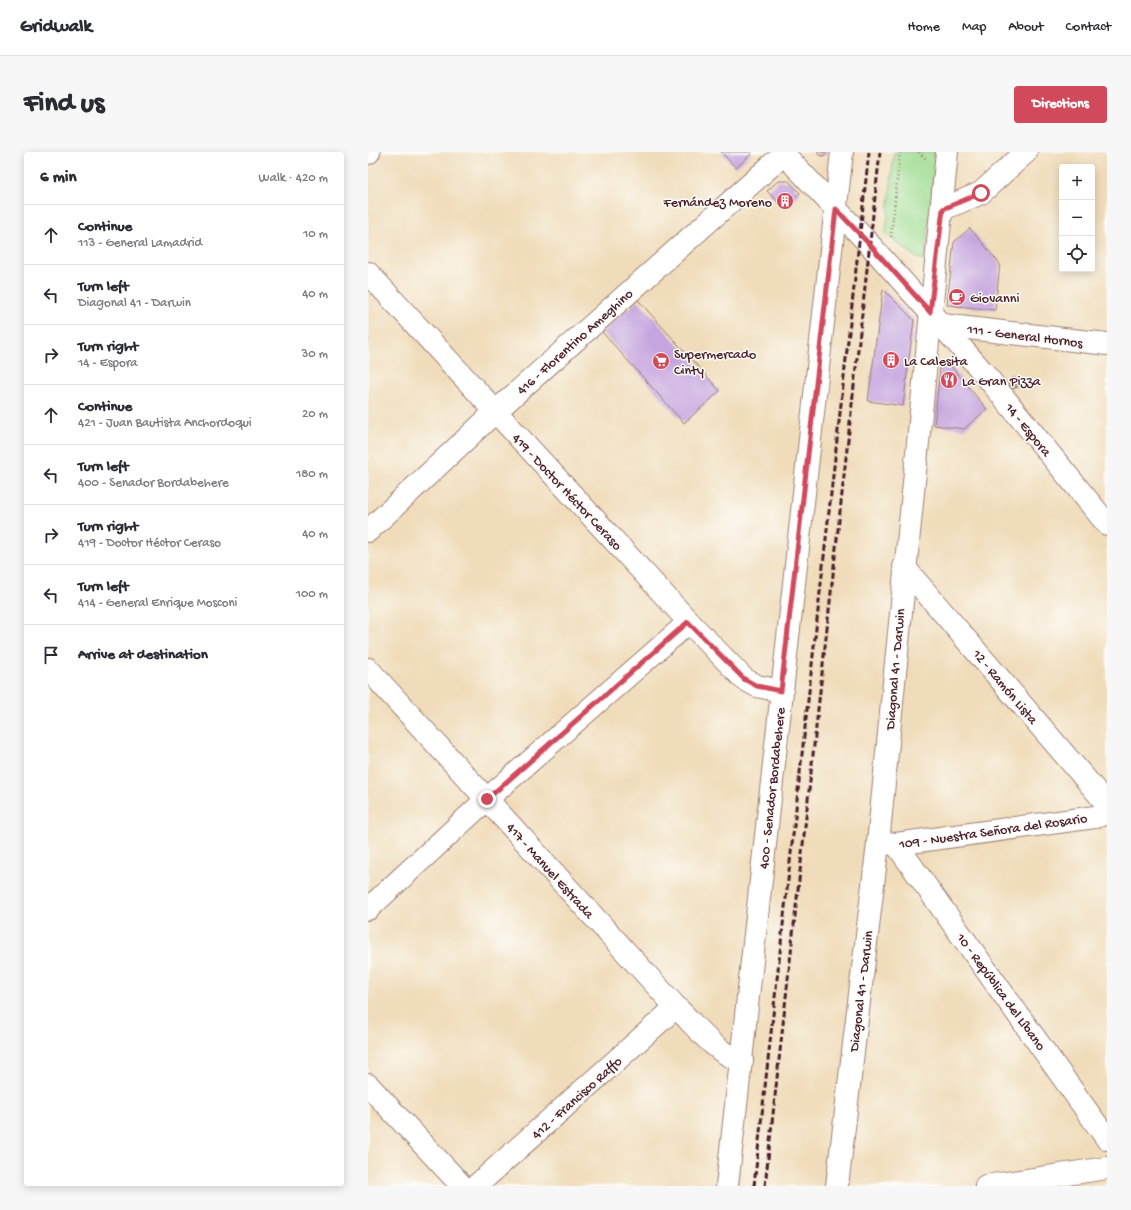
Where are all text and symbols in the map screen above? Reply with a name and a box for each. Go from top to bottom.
text: Gridwalk [20,16,92,39]
text: Home [908,19,940,36]
text: Map [962,19,986,36]
text: About [1008,19,1044,36]
text: Contact [1066,19,1111,36]
button: Directions [1014,86,1107,123]
text: Find us [24,88,104,121]
map controls [1059,164,1095,272]
button: + [1059,164,1095,200]
text: 6 min [40,168,76,188]
text: Walk · 420 m [259,171,328,186]
route start [972,184,990,202]
building icon: Fernández Moreno [775,191,795,211]
place label: Fernández Moreno [663,195,772,212]
button: − [1059,200,1095,236]
text: Continue [78,218,132,236]
icon: ahead [40,224,62,246]
text: 10 m [303,227,328,242]
text: 113 - General Lamadrid [78,236,202,251]
button: locate [1059,236,1095,272]
text: Turn left [78,278,129,296]
icon: left [40,284,62,306]
street label: 416 - Florentino Ameghino [514,286,637,400]
text: 40 m [302,287,328,302]
cafe icon: Giovanni [947,287,967,307]
place label: Giovanni [970,291,1019,308]
text: Diagonal 41 - Darwin [78,296,191,311]
street label: 111 - General Hornos [965,322,1084,353]
text: Turn right [78,338,138,356]
icon: right [40,344,62,366]
text: 30 m [302,347,328,362]
place label: Supermercado Cinty [674,347,756,380]
building icon: La Calesita [881,350,901,370]
supermarket icon: Supermercado Cinty [651,351,671,371]
place label: La Calesita [904,354,969,371]
text: 14 - Espora [78,356,138,371]
restaurant icon: La Gran Pizza [939,370,959,390]
place label: La Gran Pizza [962,374,1042,391]
text: Continue [78,398,132,416]
street label: 14 - Espora [1000,400,1055,462]
icon: ahead [40,404,62,426]
text: 20 m [302,407,328,422]
text: 421 - Juan Bautista Anchordoqui [78,416,252,431]
street label: 419 - Doctor Héctor Ceraso [507,431,625,555]
text: Turn left [78,458,129,476]
icon: left [40,464,62,486]
text: 180 m [296,467,328,482]
text: 400 - Senador Bordabehere [78,476,229,491]
text: Turn right [78,518,138,536]
icon: right [40,524,62,546]
text: 40 m [302,527,328,542]
text: 419 - Doctor Héctor Ceraso [78,536,221,551]
text: Turn left [78,578,129,596]
icon: left [40,584,62,606]
text: 100 m [296,587,328,602]
text: 414 - General Enrique Mosconi [78,596,237,611]
street label: Diagonal 41 - Darwin [883,608,910,732]
icon: arrive [40,644,62,666]
text: Arrive at destination [78,646,208,664]
street label: 12 - Ramón Lista [967,646,1041,729]
street label: 400 - Senador Bordabehere [757,706,791,870]
route end [478,790,496,808]
street label: 109 - Nuestra Señora del Rosario [897,811,1089,854]
street label: 417 - Manuel Estrada [502,820,597,924]
street label: Diagonal 41 - Darwin [847,930,878,1054]
street label: 10 - República del Líbano [951,930,1048,1055]
street label: 412 - Francisco Raffo [529,1054,626,1144]

